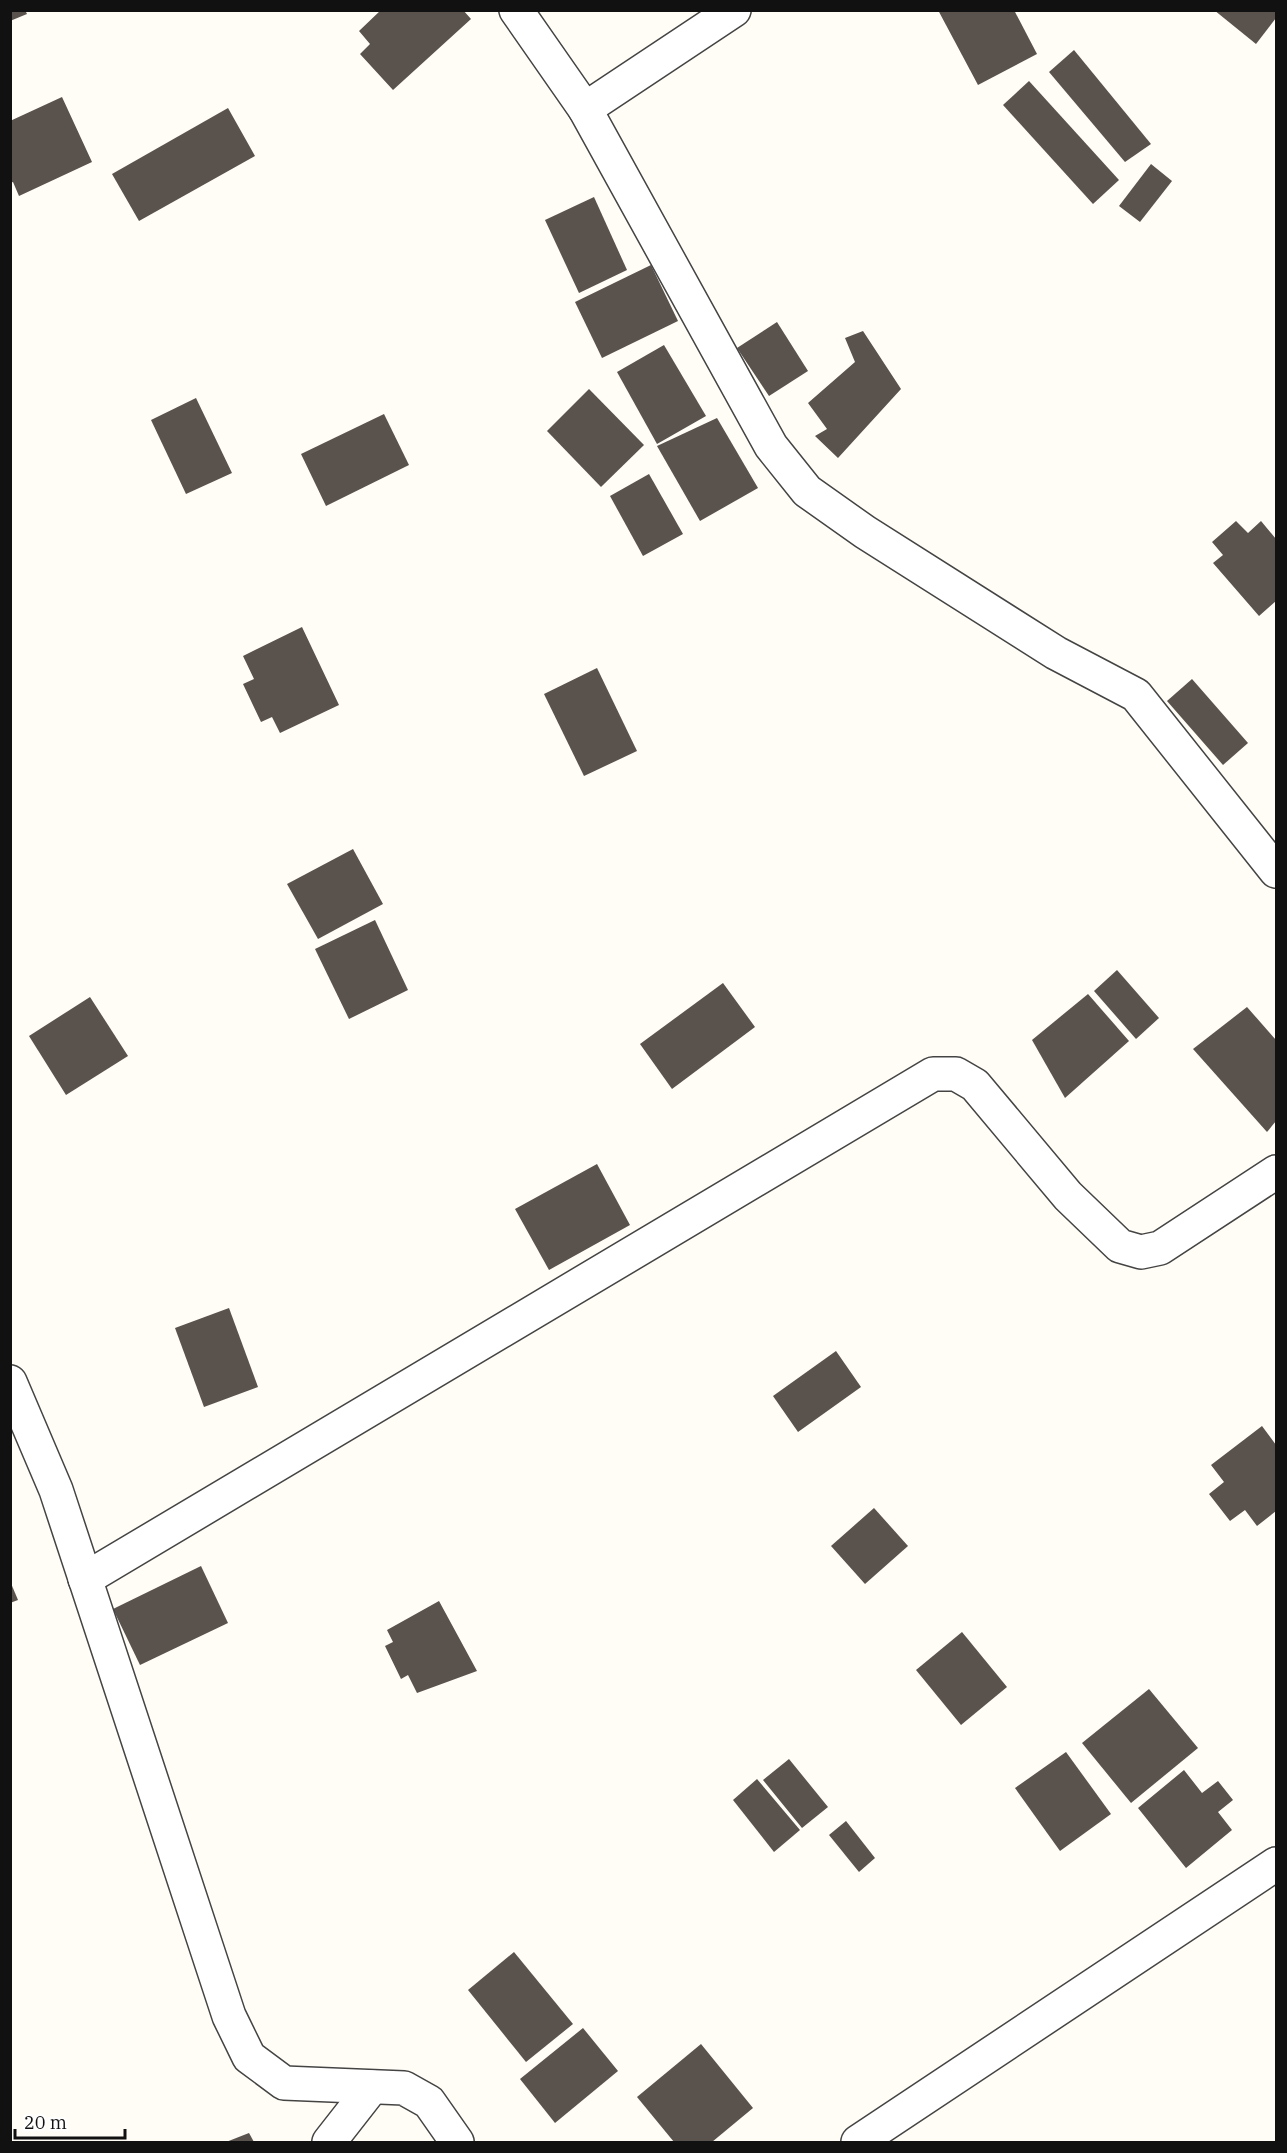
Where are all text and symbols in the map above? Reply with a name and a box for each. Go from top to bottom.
scale bar [15,2102,124,2140]
text: 20 m [24,2111,67,2134]

